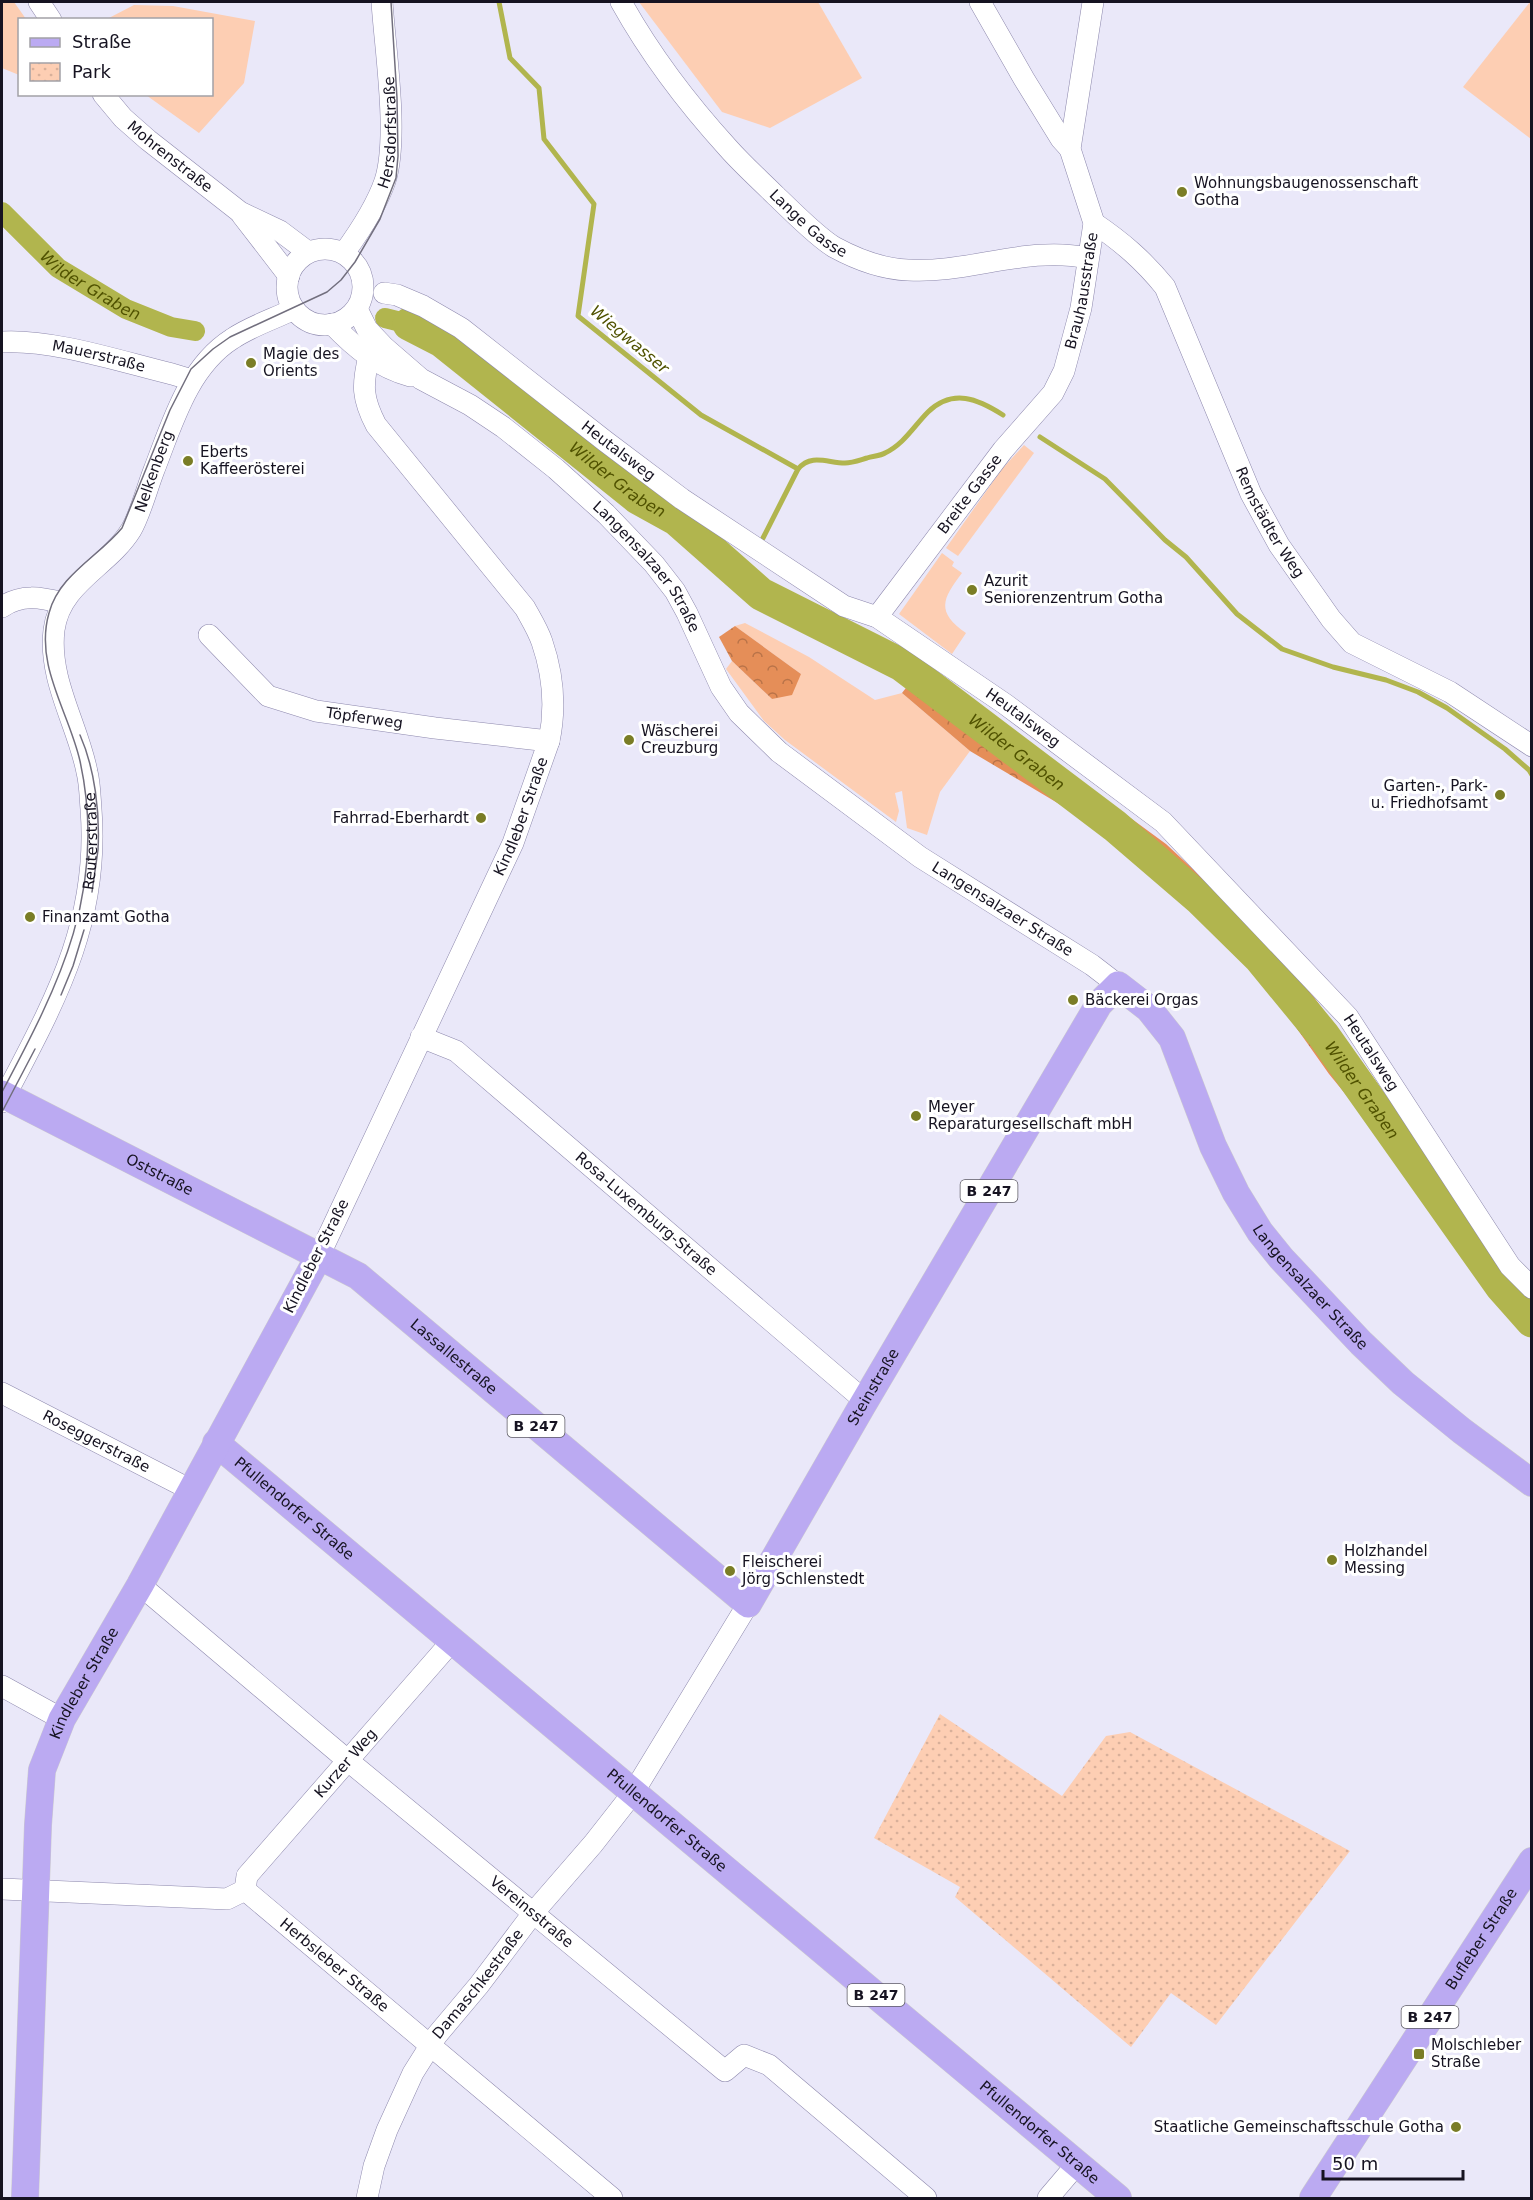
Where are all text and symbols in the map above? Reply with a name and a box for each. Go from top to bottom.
legend [18,18,213,96]
text: Straße [72,31,131,52]
text: Park [72,61,111,82]
street label: Hersdorfstraße [374,76,400,191]
street label: Mohrenstraße [124,117,216,196]
place label: Wohnungsbaugenossenschaft Gotha [1194,174,1418,209]
marker: Wohnungsbaugenossenschaft Gotha [1175,185,1189,199]
street label: Lange Gasse [766,186,850,261]
street label: Brauhausstraße [1061,231,1101,351]
water label: Wilder Graben [36,247,143,324]
water label: Wiegwasser [587,301,674,379]
street label: Mauerstraße [51,336,147,376]
place label: Magie des Orients [263,345,340,380]
marker: Magie des Orients [244,356,258,370]
street label: Heutalsweg [578,417,659,485]
street label: Nelkenberg [131,428,177,515]
water label: Wilder Graben [565,438,669,521]
place label: Eberts Kaffeerösterei [200,443,305,478]
street label: Breite Gasse [934,451,1006,537]
marker: Eberts Kaffeerösterei [181,454,195,468]
street label: Remstädter Weg [1232,464,1308,581]
street label: Langensalzaer Straße [589,497,704,635]
place label: Azurit Seniorenzentrum Gotha [984,572,1163,607]
marker: Azurit Seniorenzentrum Gotha [965,583,979,597]
street label: Heutalsweg [982,684,1064,751]
street label: Töpferweg [324,703,404,732]
water label: Wilder Graben [965,710,1068,795]
place label: Wäscherei Creuzburg [641,722,718,757]
marker: Wäscherei Creuzburg [622,733,636,747]
street label: Kindleber Straße [490,755,552,879]
place label: Garten-, Park- u. Friedhofsamt [1371,777,1488,812]
marker: Garten-, Park- u. Friedhofsamt [1493,788,1507,802]
street label: Reuterstraße [79,792,101,891]
place label: Fahrrad-Eberhardt [333,809,469,827]
marker: Fahrrad-Eberhardt [474,811,488,825]
street label: Langensalzaer Straße [929,858,1077,960]
place label: Finanzamt Gotha [42,908,170,926]
marker: Finanzamt Gotha [23,910,37,924]
place label: Bäckerei Orgas [1085,991,1199,1009]
marker: Bäckerei Orgas [1066,993,1080,1007]
street label: Heutalsweg [1340,1011,1403,1095]
water label: Wilder Graben [1321,1038,1403,1143]
place label: Meyer Reparaturgesellschaft mbH [928,1098,1132,1133]
marker: Meyer Reparaturgesellschaft mbH [909,1109,923,1123]
street label: Rosa-Luxemburg-Straße [572,1148,721,1279]
street label: Oststraße [123,1150,196,1199]
road number: B 247 [960,1180,1018,1202]
street label: Kindleber Straße [279,1196,353,1316]
street label: Langensalzaer Straße [1249,1221,1372,1354]
street label: Lassallestraße [407,1315,501,1398]
street label: Steinstraße [844,1345,903,1429]
street label: Roseggerstraße [40,1406,153,1476]
road number: B 247 [508,1415,564,1437]
street label: Pfullendorfer Straße [231,1453,358,1564]
place label: Holzhandel Messing [1344,1542,1428,1577]
place label: Fleischerei Jörg Schlenstedt [741,1553,864,1588]
marker: Holzhandel Messing [1325,1553,1339,1567]
marker: Fleischerei Jörg Schlenstedt [723,1564,737,1578]
street label: Kindleber Straße [46,1624,122,1742]
street label: Kurzer Weg [311,1725,380,1801]
street label: Pfullendorfer Straße [603,1765,730,1876]
street label: Vereinsstraße [486,1872,577,1951]
street label: Bufleber Straße [1442,1885,1521,1993]
street label: Herbsleber Straße [276,1914,392,2016]
street label: Damaschkestraße [429,1925,527,2043]
road number: B 247 [848,1984,904,2006]
road number: B 247 [1402,2006,1458,2028]
place label: Molschleber Straße [1431,2036,1522,2071]
marker: Molschleber Straße [1412,2047,1426,2061]
street label: Pfullendorfer Straße [976,2077,1103,2188]
place label: Staatliche Gemeinschaftsschule Gotha [1154,2118,1444,2136]
marker: Staatliche Gemeinschaftsschule Gotha [1449,2120,1463,2134]
scale bar [1323,2143,1462,2181]
text: 50 m [1332,2153,1378,2174]

